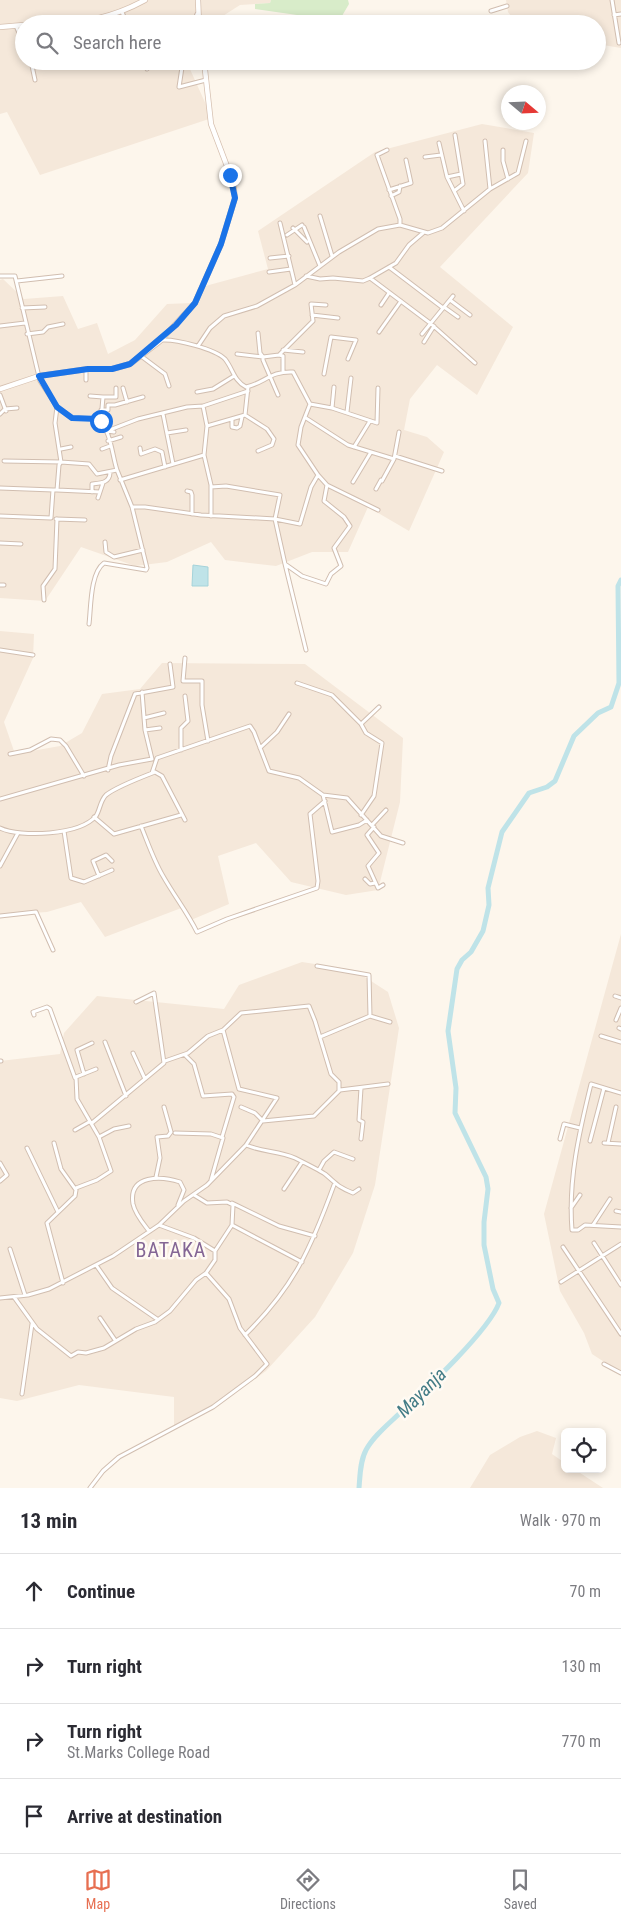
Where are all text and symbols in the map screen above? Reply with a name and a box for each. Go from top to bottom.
search box [15,15,606,70]
icon: search [33,29,61,57]
text: Search here [73,31,161,54]
north arrow [501,85,546,130]
route end [219,164,242,187]
route start [90,410,113,433]
district label: BATAKA [136,1238,206,1262]
water label: Mayanja [392,1363,451,1422]
map controls [561,1428,606,1473]
button: locate [561,1428,606,1473]
text: 13 min [20,1509,77,1533]
text: Walk · 970 m [520,1511,601,1530]
icon: ahead [20,1577,48,1605]
text: Continue [67,1580,135,1603]
text: 70 m [569,1582,601,1601]
icon: right [20,1652,48,1680]
text: Turn right [67,1655,142,1678]
text: 130 m [562,1657,601,1676]
text: Turn right [67,1720,142,1743]
icon: right [20,1727,48,1755]
text: 770 m [562,1732,601,1751]
text: St.Marks College Road [67,1743,210,1762]
icon: arrive [20,1802,48,1830]
text: Arrive at destination [67,1805,222,1828]
tab: Map [84,1866,112,1912]
tab: Directions [280,1866,336,1912]
tab: Saved [504,1866,537,1912]

